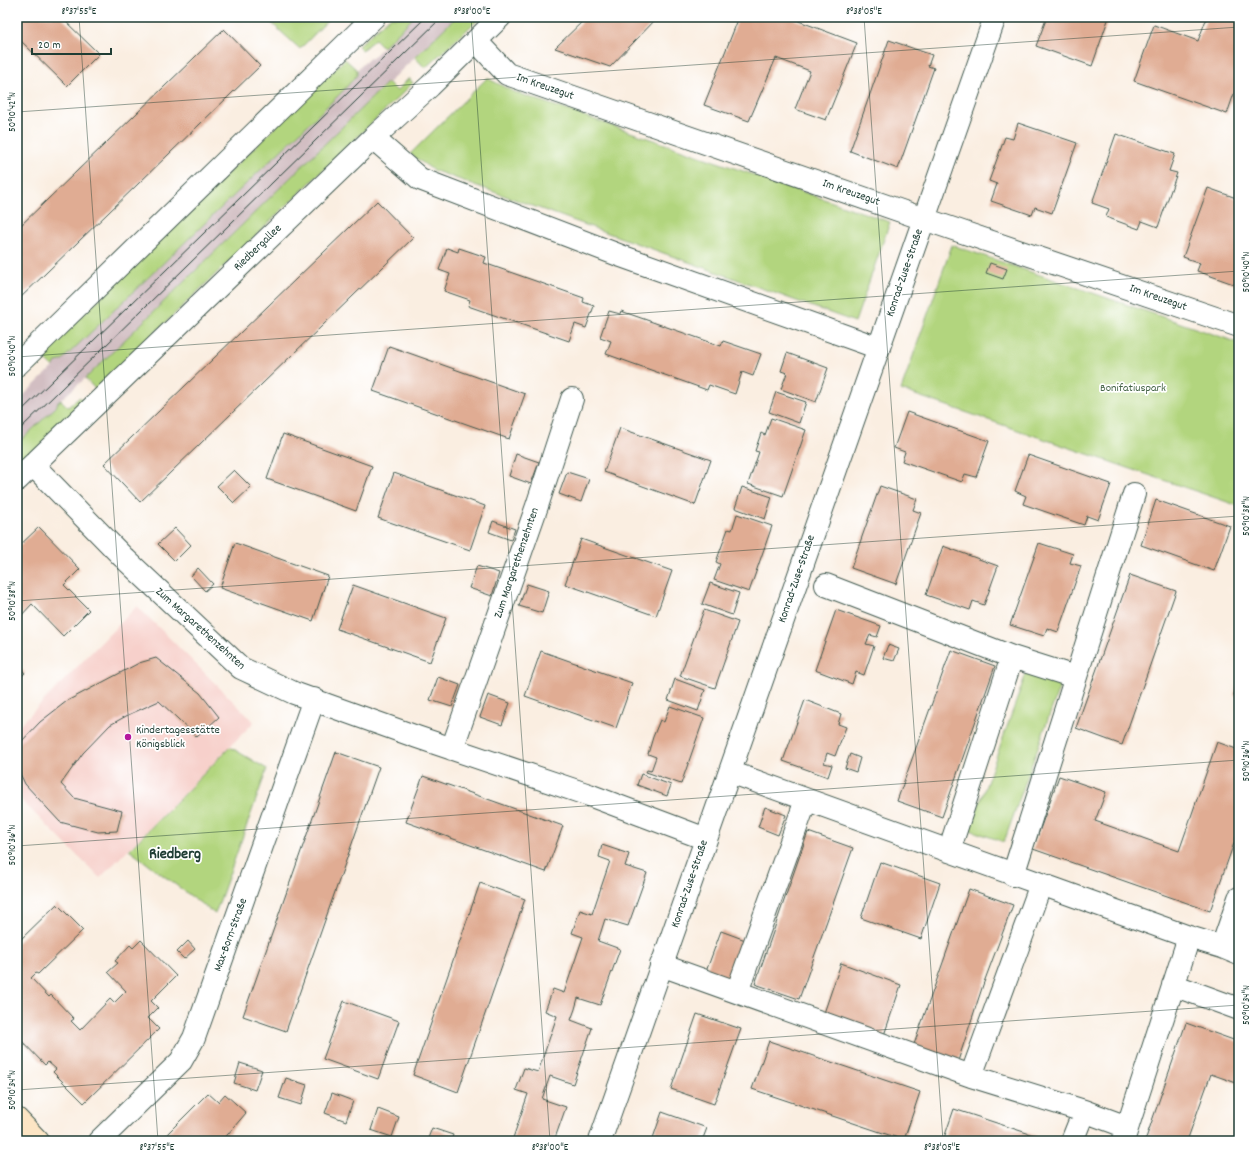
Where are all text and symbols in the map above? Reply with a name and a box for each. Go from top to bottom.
text: 8°37'55"E [62,5,97,19]
text: 8°38'00"E [454,5,491,19]
text: 8°38'05"E [846,5,882,19]
scale bar [32,30,111,56]
text: 20 m [38,37,61,54]
street label: Im Kreuzegut [514,69,577,105]
text: 50°10'42"N [6,92,20,132]
street label: Im Kreuzegut [820,175,883,211]
street label: Riedbergallee [230,221,286,275]
street label: Konrad-Zuse-Straße [882,227,928,319]
text: 50°10'40"N [1240,251,1254,293]
street label: Im Kreuzegut [1127,280,1190,316]
text: 50°10'40"N [6,335,20,377]
park label: Bonifatiuspark [1100,380,1166,397]
text: 50°10'38"N [1240,496,1254,536]
street label: Zum Margarethenzehnten [490,505,544,621]
street label: Konrad-Zuse-Straße [774,533,820,625]
text: 50°10'38"N [6,581,20,621]
street label: Zum Margarethenzehnten [151,584,249,674]
place label: Kindertagesstätte Königsblick [136,722,220,753]
marker: Kindertagesstätte Königsblick [123,732,133,742]
text: 50°10'36"N [1240,741,1254,781]
text: 50°10'36"N [6,825,20,865]
street label: Konrad-Zuse-Straße [667,838,713,930]
district label: Riedberg [149,843,201,866]
street label: Max-Born-Straße [210,896,252,974]
text: 50°10'34"N [1240,985,1254,1025]
text: 50°10'34"N [6,1070,20,1110]
text: 8°37'55"E [140,1141,175,1155]
text: 8°38'00"E [532,1141,569,1155]
text: 8°38'05"E [924,1141,960,1155]

